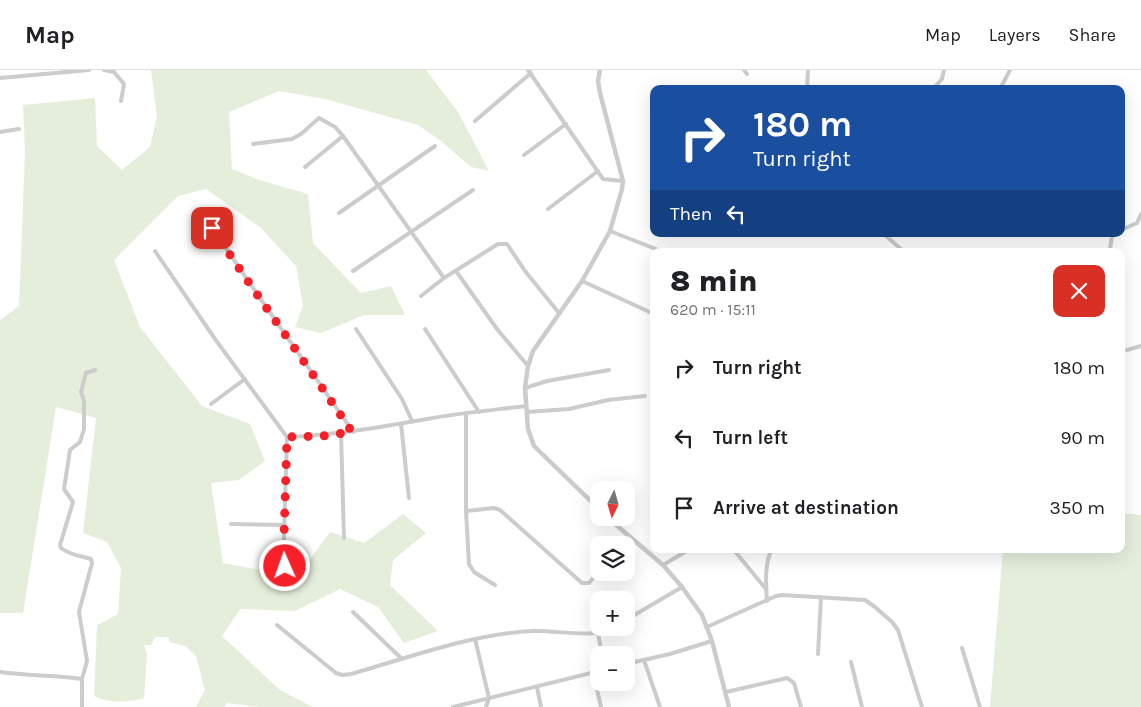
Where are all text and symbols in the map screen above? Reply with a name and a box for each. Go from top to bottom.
text: Map [25,21,75,49]
text: Map [925,24,961,46]
text: Layers [989,24,1041,46]
text: Share [1069,24,1116,46]
text: 180 m [753,104,852,145]
icon: right [670,105,735,170]
text: Turn right [753,146,851,172]
icon: left [722,200,750,228]
text: Then [670,203,712,225]
pin [191,207,233,249]
icon: arrive [198,214,226,242]
text: 8 min [670,263,757,299]
button: close [1053,265,1105,317]
text: 620 m · 15:11 [670,300,756,319]
icon: right [670,354,698,382]
text: Turn right [713,357,802,379]
text: 180 m [1053,357,1105,379]
icon: left [670,424,698,452]
text: Turn left [713,427,788,449]
text: 90 m [1060,427,1105,449]
north arrow [590,481,635,526]
map controls [590,481,635,691]
icon: arrive [670,494,698,522]
text: Arrive at destination [713,497,899,519]
text: 350 m [1049,497,1105,519]
button: layers [590,536,635,581]
position arrow [258,539,310,591]
button: + [590,591,635,636]
button: − [590,646,635,691]

